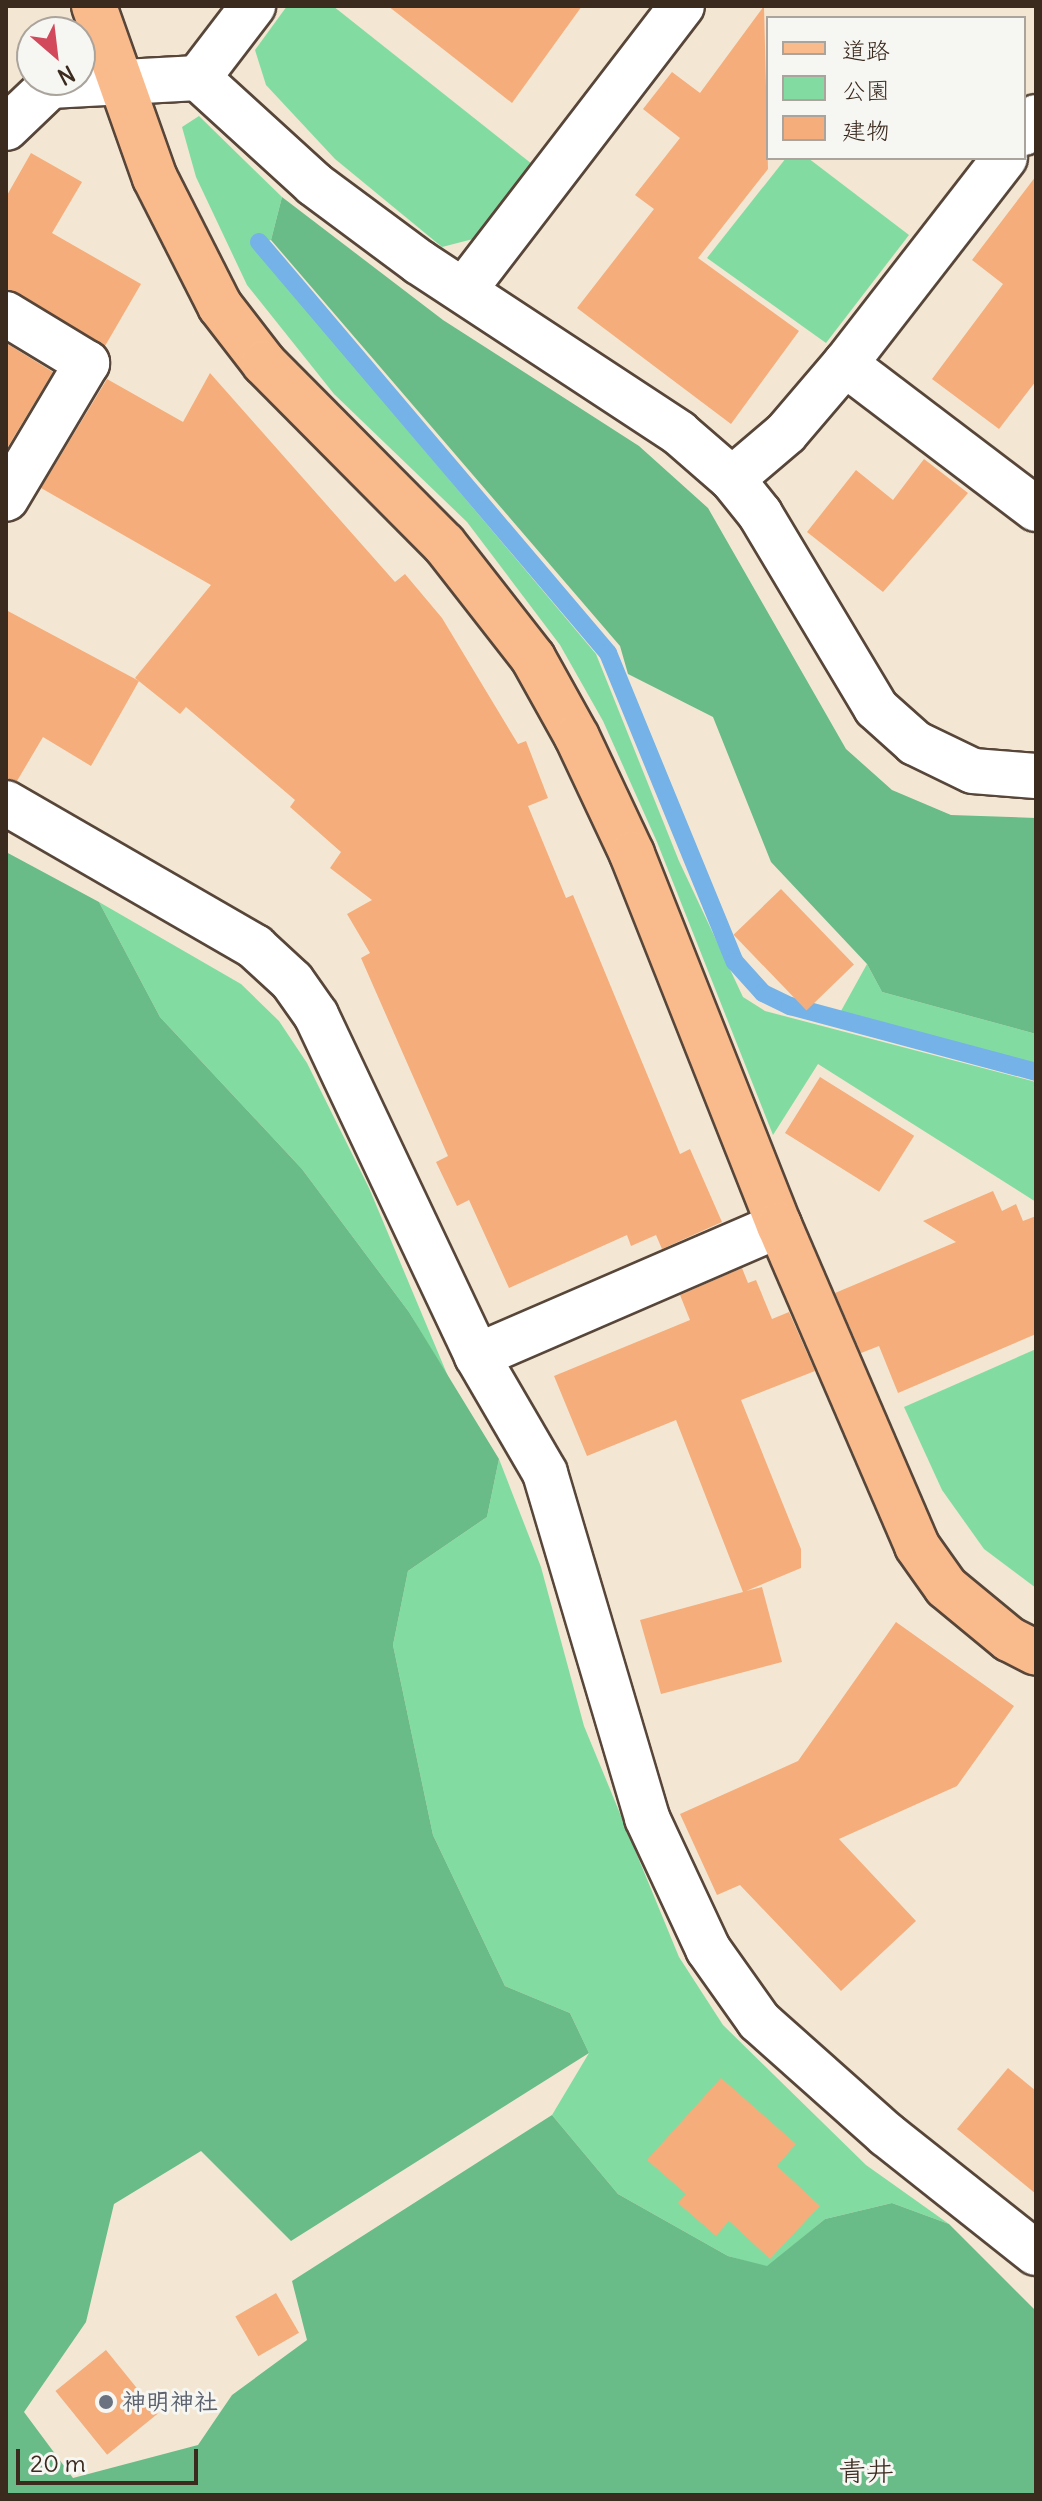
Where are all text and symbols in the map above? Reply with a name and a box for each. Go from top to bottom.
north arrow [16,16,96,96]
legend [766,16,1026,160]
text: 道路 [842,35,890,65]
text: N [53,59,80,91]
text: 公園 [842,75,890,105]
text: 建物 [842,115,890,145]
place label: 神明神社 [122,2388,218,2416]
marker: 神明神社 [97,2393,115,2411]
scale bar [20,2433,202,2483]
text: 20 m [30,2448,86,2478]
district label: 青井 [838,2454,894,2488]

